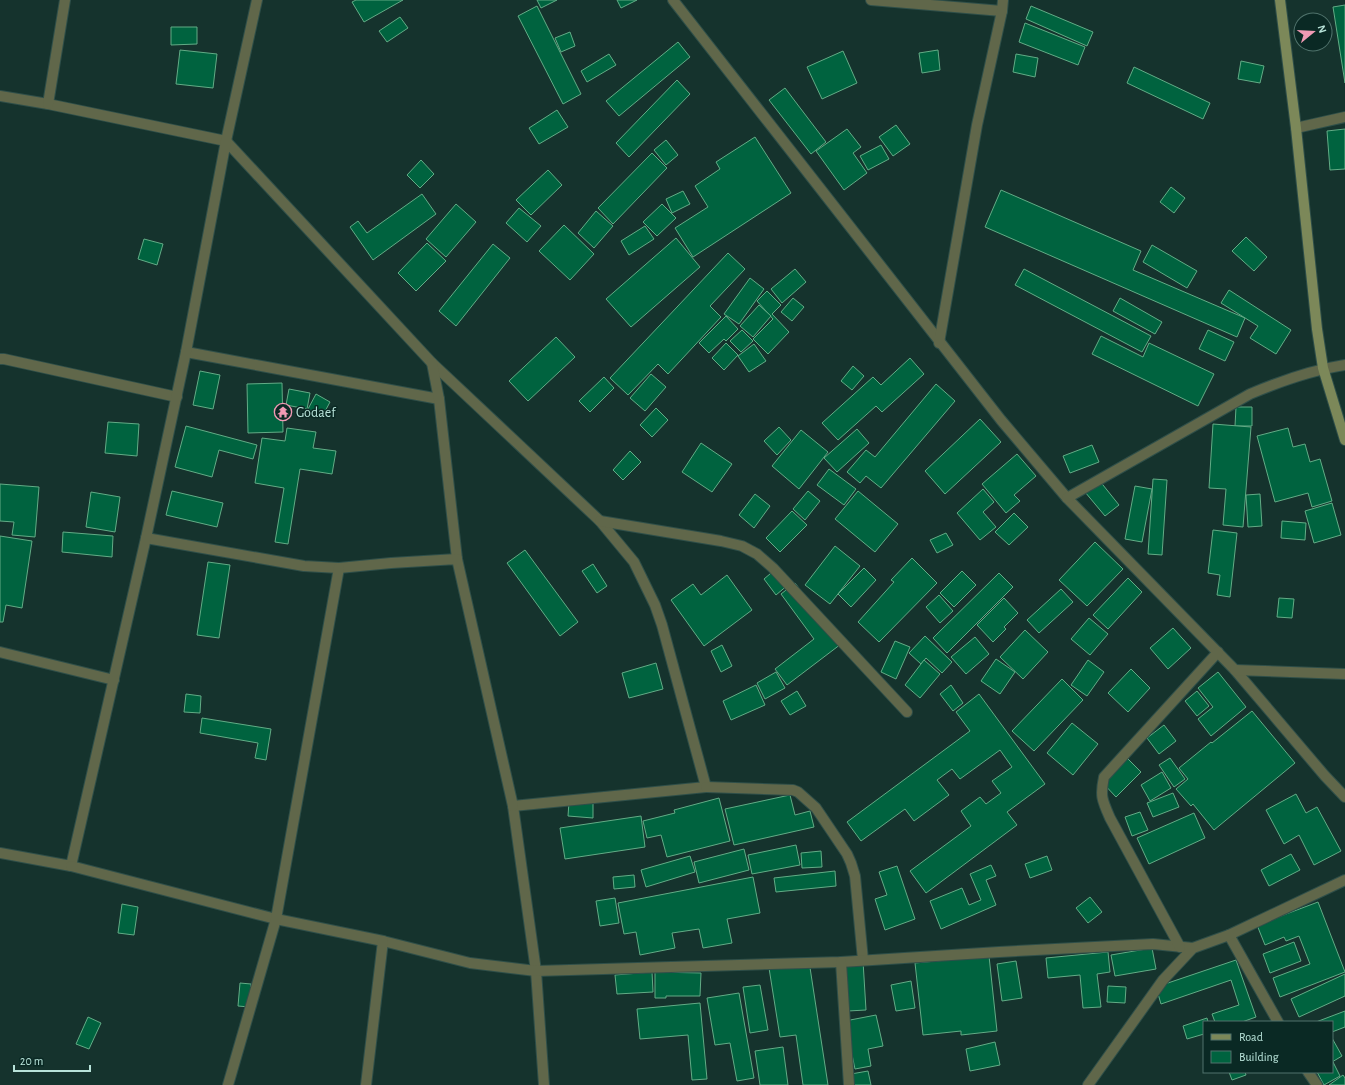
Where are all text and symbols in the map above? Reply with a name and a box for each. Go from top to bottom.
north arrow [1293,12,1333,52]
text: N [1316,24,1328,34]
temple icon: Godaef [273,402,293,422]
place label: Godaef [296,406,336,420]
legend [1203,1021,1333,1073]
text: Road [1239,1031,1263,1043]
scale bar [14,1047,90,1073]
text: Building [1239,1051,1279,1063]
text: 20 m [20,1055,43,1067]

